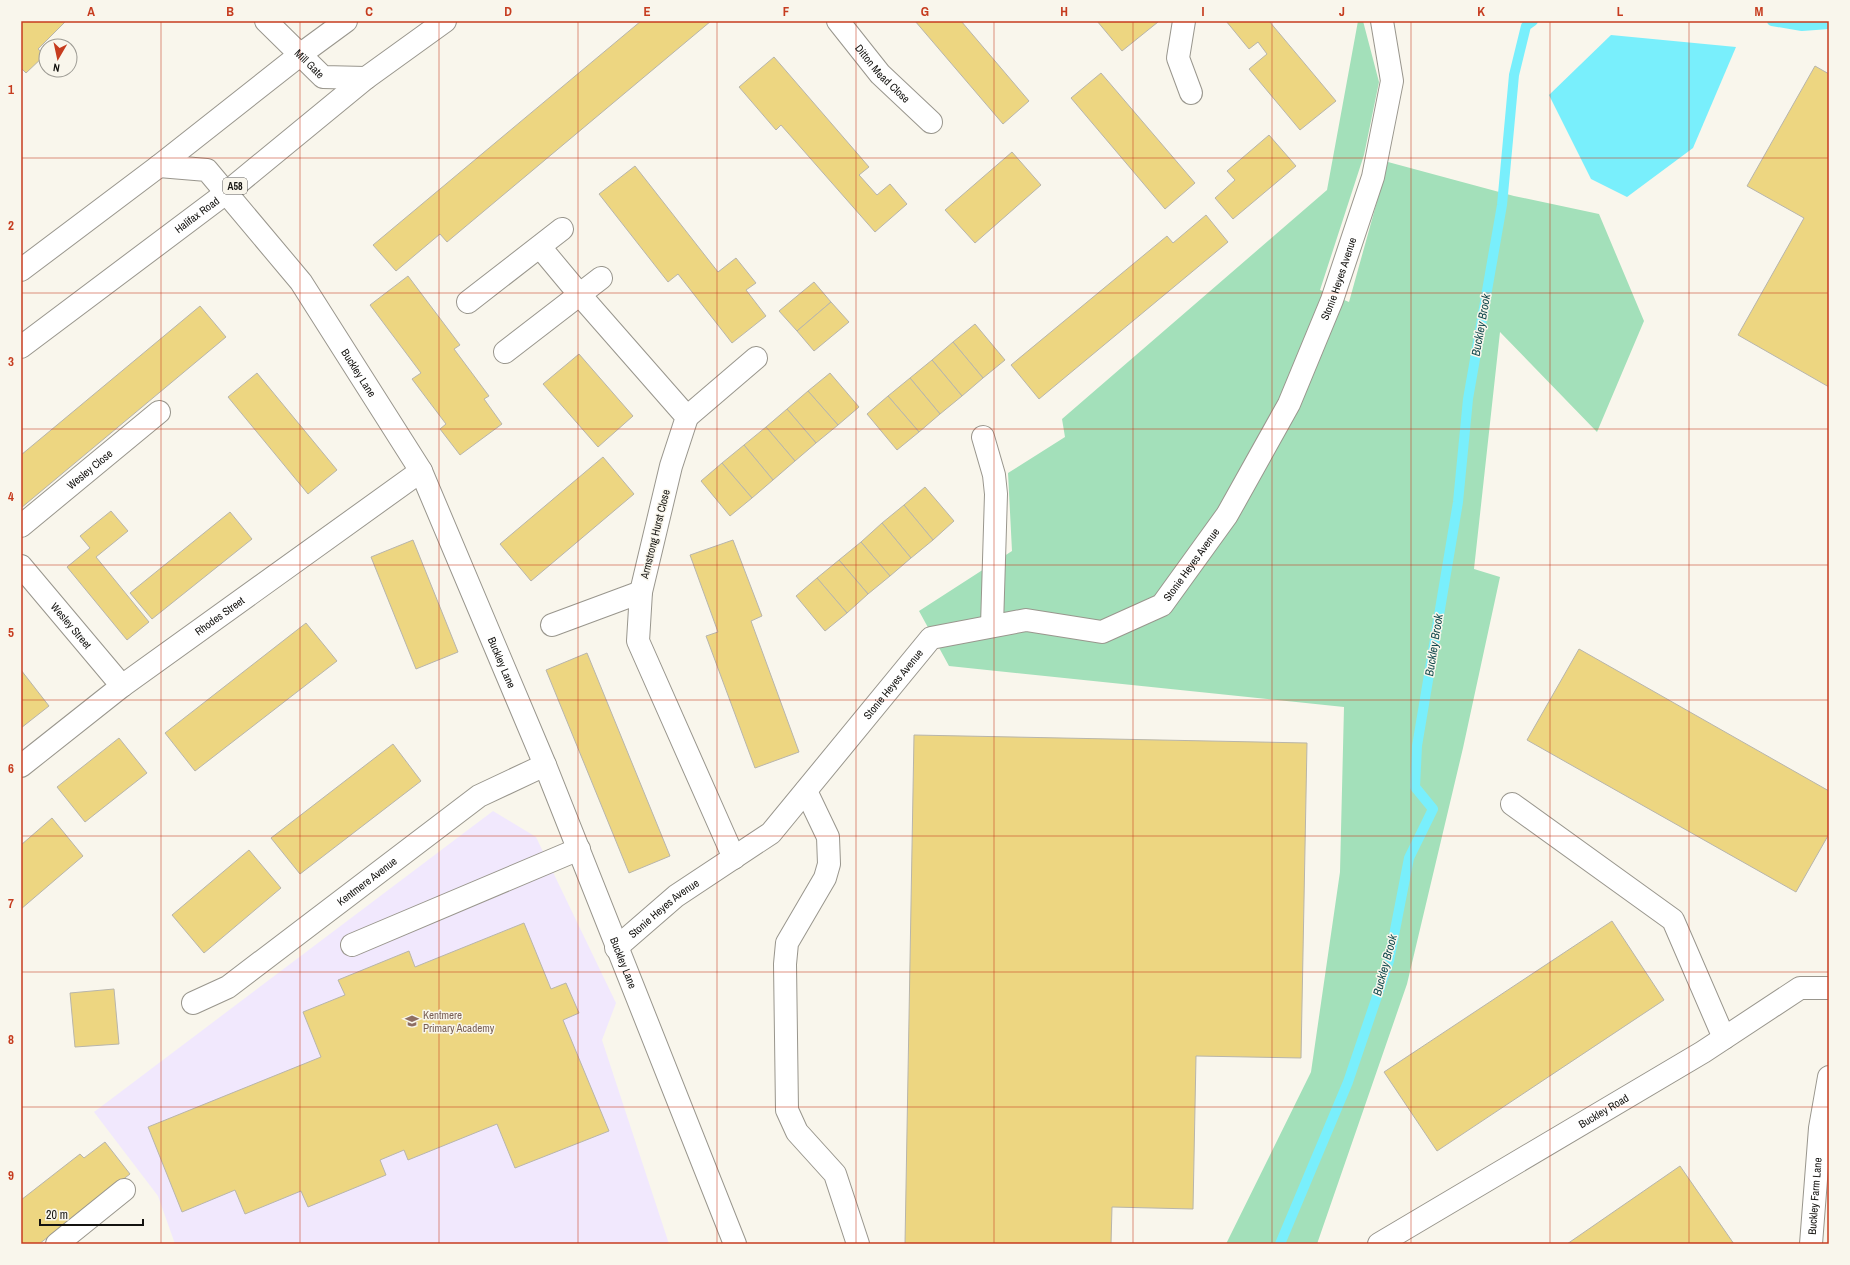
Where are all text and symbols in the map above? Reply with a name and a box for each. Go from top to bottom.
text: A [87,3,95,20]
text: B [226,3,234,20]
text: C [365,3,373,20]
text: D [504,3,512,20]
text: E [643,3,651,20]
text: F [783,3,790,20]
text: G [921,3,929,20]
text: H [1060,3,1068,20]
text: I [1202,3,1205,20]
text: J [1339,3,1345,20]
text: K [1477,3,1485,20]
text: L [1617,3,1624,20]
text: M [1755,3,1764,20]
north arrow [38,38,78,78]
street label: Ditton Mead Close [852,41,913,106]
street label: Mill Gate [292,46,327,81]
text: N [52,60,61,75]
text: 1 [8,81,14,98]
road number: A58 [223,178,247,194]
street label: Halifax Road [172,194,222,236]
text: 2 [8,217,14,234]
street label: Stonie Heyes Avenue [1317,236,1359,322]
water label: Buckley Brook [1468,292,1495,357]
street label: Buckley Lane [338,346,379,400]
text: 3 [8,353,14,370]
street label: Wesley Close [64,446,115,492]
text: 4 [8,488,14,505]
street label: Armstrong Hurst Close [637,488,673,581]
street label: Stonie Heyes Avenue [1160,525,1222,604]
street label: Rhodes Street [192,593,248,638]
street label: Wesley Street [48,600,95,652]
water label: Buckley Brook [1421,612,1447,677]
text: 5 [8,624,14,641]
street label: Buckley Lane [485,635,519,690]
street label: Stonie Heyes Avenue [860,646,926,722]
text: 6 [8,760,14,777]
street label: Kentmere Avenue [334,854,400,909]
street label: Stonie Heyes Avenue [625,876,702,941]
text: 7 [8,895,14,912]
water label: Buckley Brook [1369,932,1401,997]
street label: Buckley Lane [607,935,640,990]
place label: Kentmere Primary Academy [423,1008,495,1035]
school or university icon: Kentmere Primary Academy [404,1013,420,1029]
text: 8 [8,1031,14,1048]
street label: Buckley Road [1576,1091,1631,1131]
street label: Buckley Farm Lane [1805,1157,1825,1235]
text: 9 [8,1167,14,1184]
scale bar [40,1201,143,1227]
text: 20 m [46,1207,68,1223]

